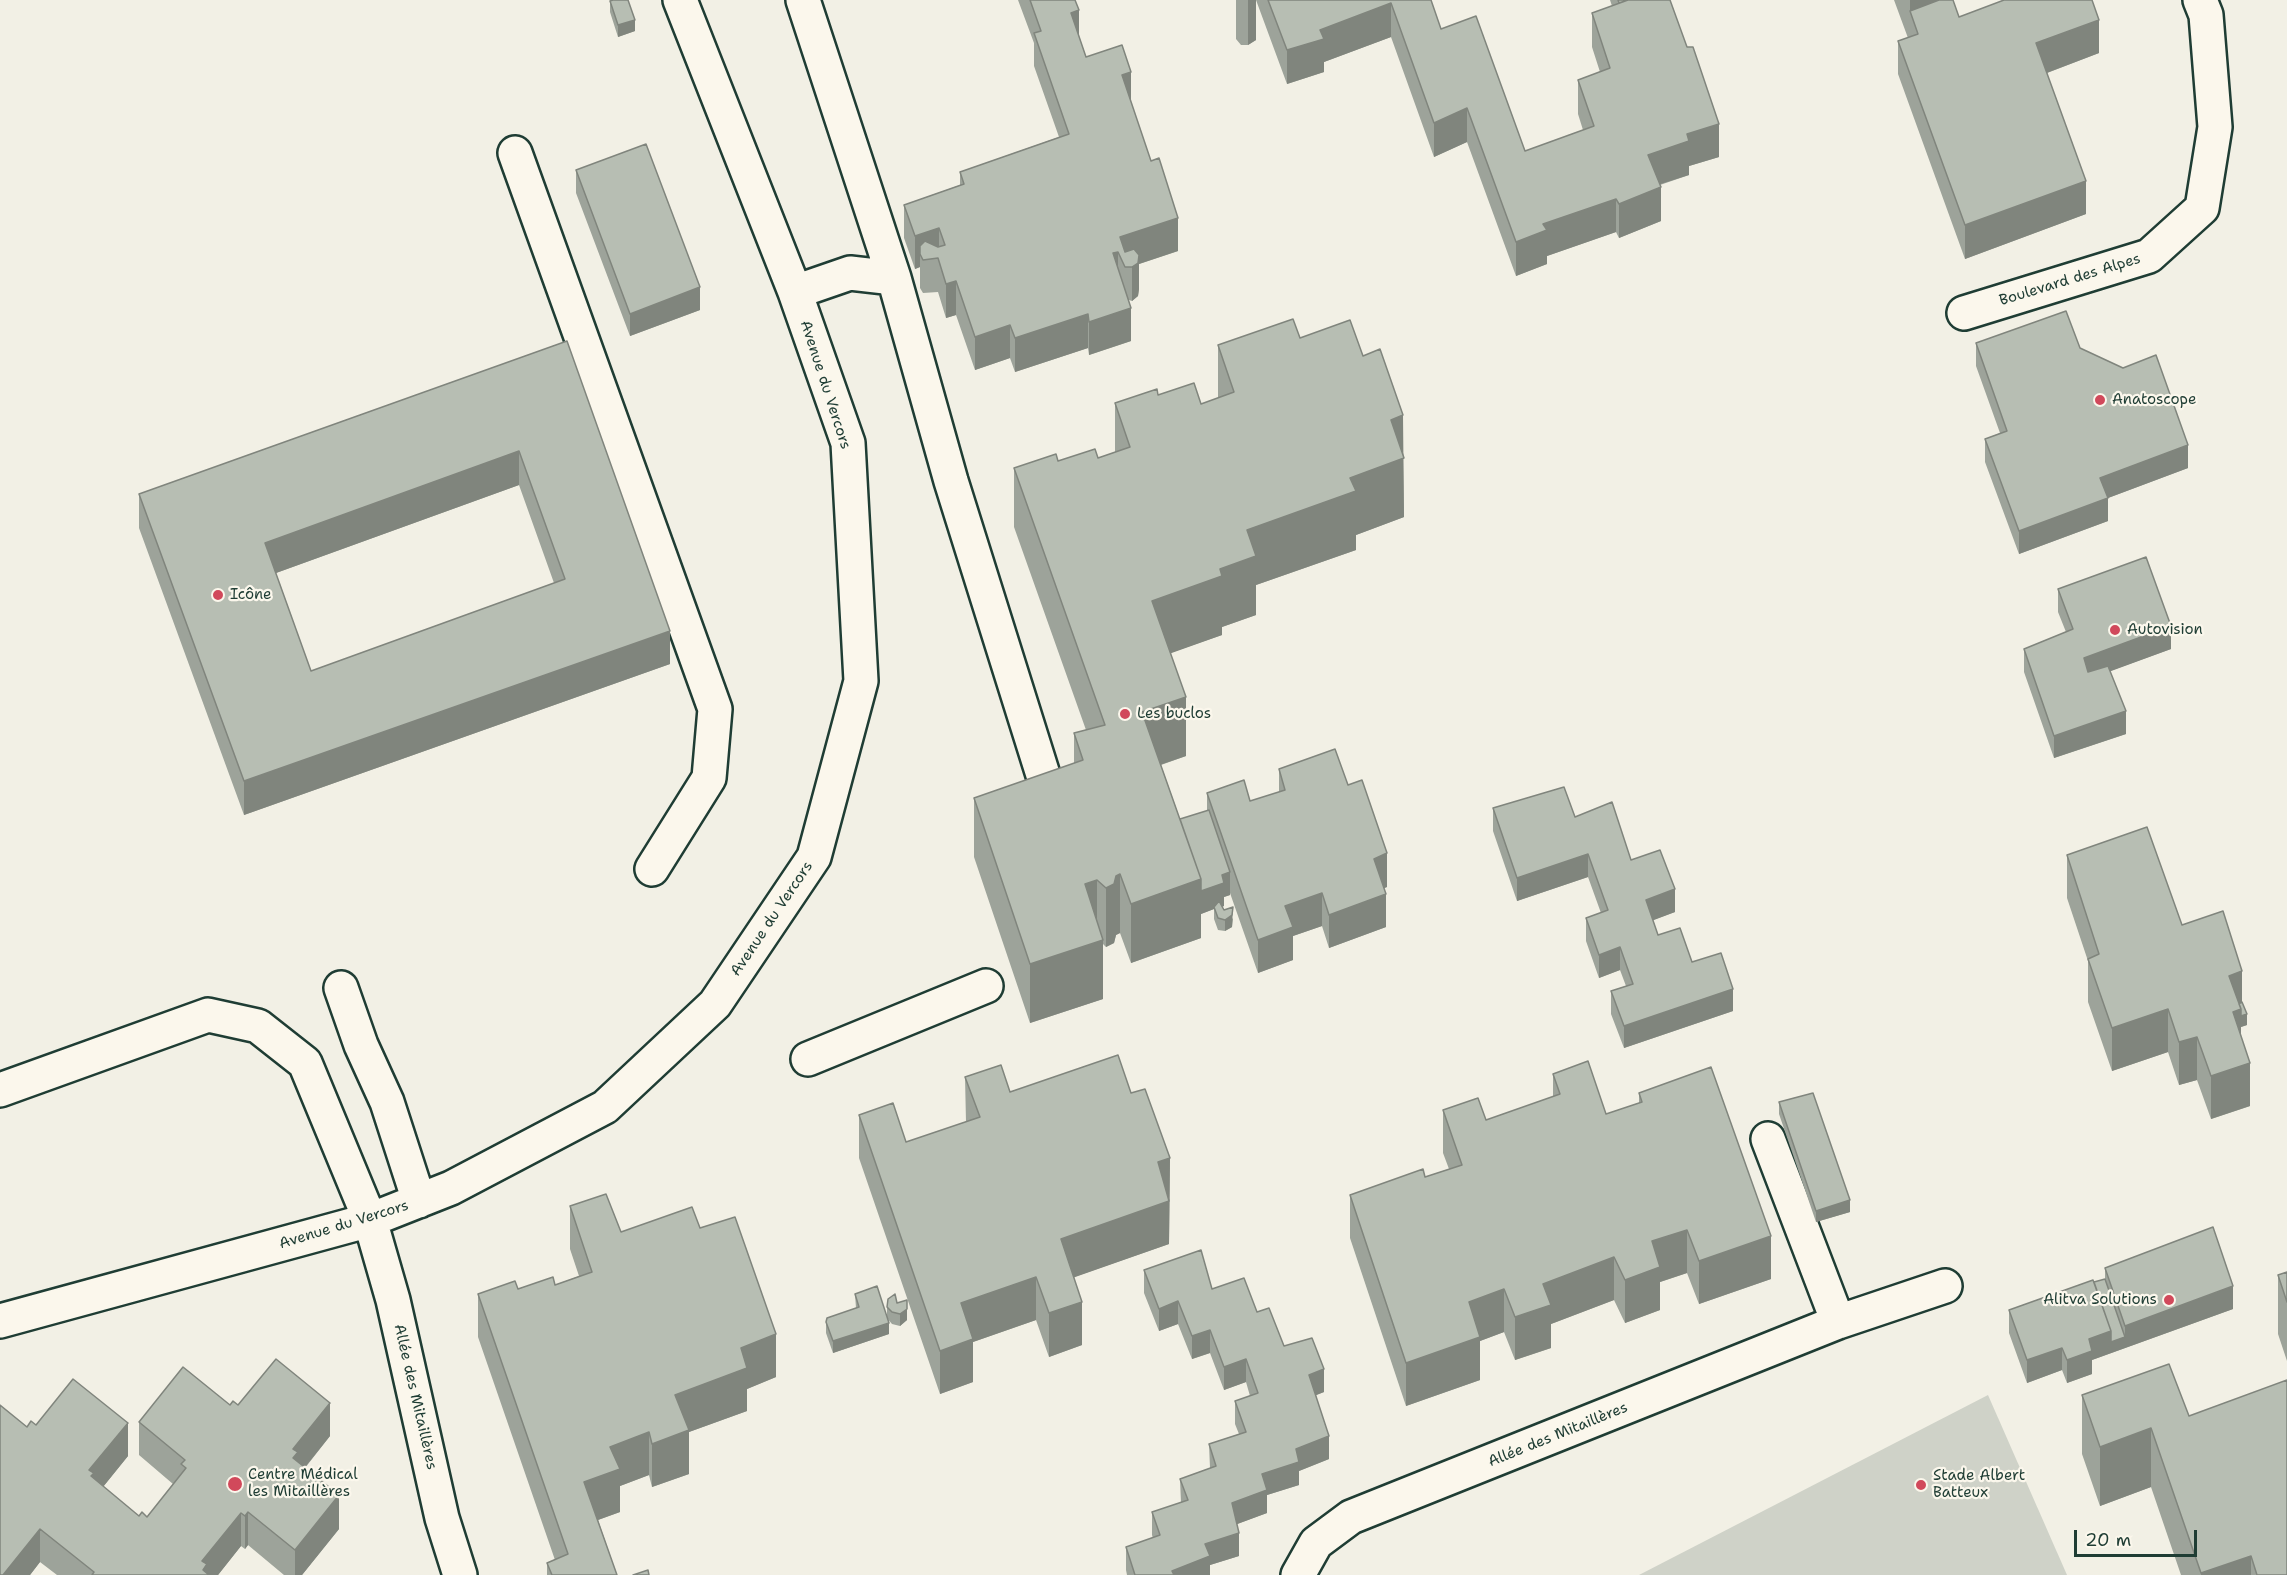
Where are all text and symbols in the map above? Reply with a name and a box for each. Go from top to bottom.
street label: Boulevard des Alpes [1997,250,2143,310]
street label: Avenue du Vercors [796,318,854,452]
place label: Anatoscope [2112,391,2197,409]
marker: Anatoscope [2093,393,2107,407]
place label: Icône [230,586,272,604]
marker: Icône [211,588,225,602]
place label: Autovision [2127,621,2203,639]
marker: Autovision [2108,623,2122,637]
place label: Les buclos [1137,705,1211,723]
marker: Les buclos [1118,707,1132,721]
street label: Avenue du Vercors [727,858,817,980]
street label: Avenue du Vercors [277,1197,411,1253]
place label: Alitva Solutions [2043,1291,2157,1309]
marker: Alitva Solutions [2162,1293,2176,1307]
street label: Allée des Mitaillères [389,1322,441,1472]
street label: Allée des Mitaillères [1486,1399,1630,1471]
place label: Centre Médical les Mitaillères [248,1466,358,1501]
place label: Stade Albert Batteux [1933,1467,2025,1502]
marker: Centre Médical les Mitaillères [226,1475,244,1493]
marker: Stade Albert Batteux [1914,1478,1928,1492]
scale bar [2077,1518,2200,1556]
text: 20 m [2085,1528,2131,1552]

